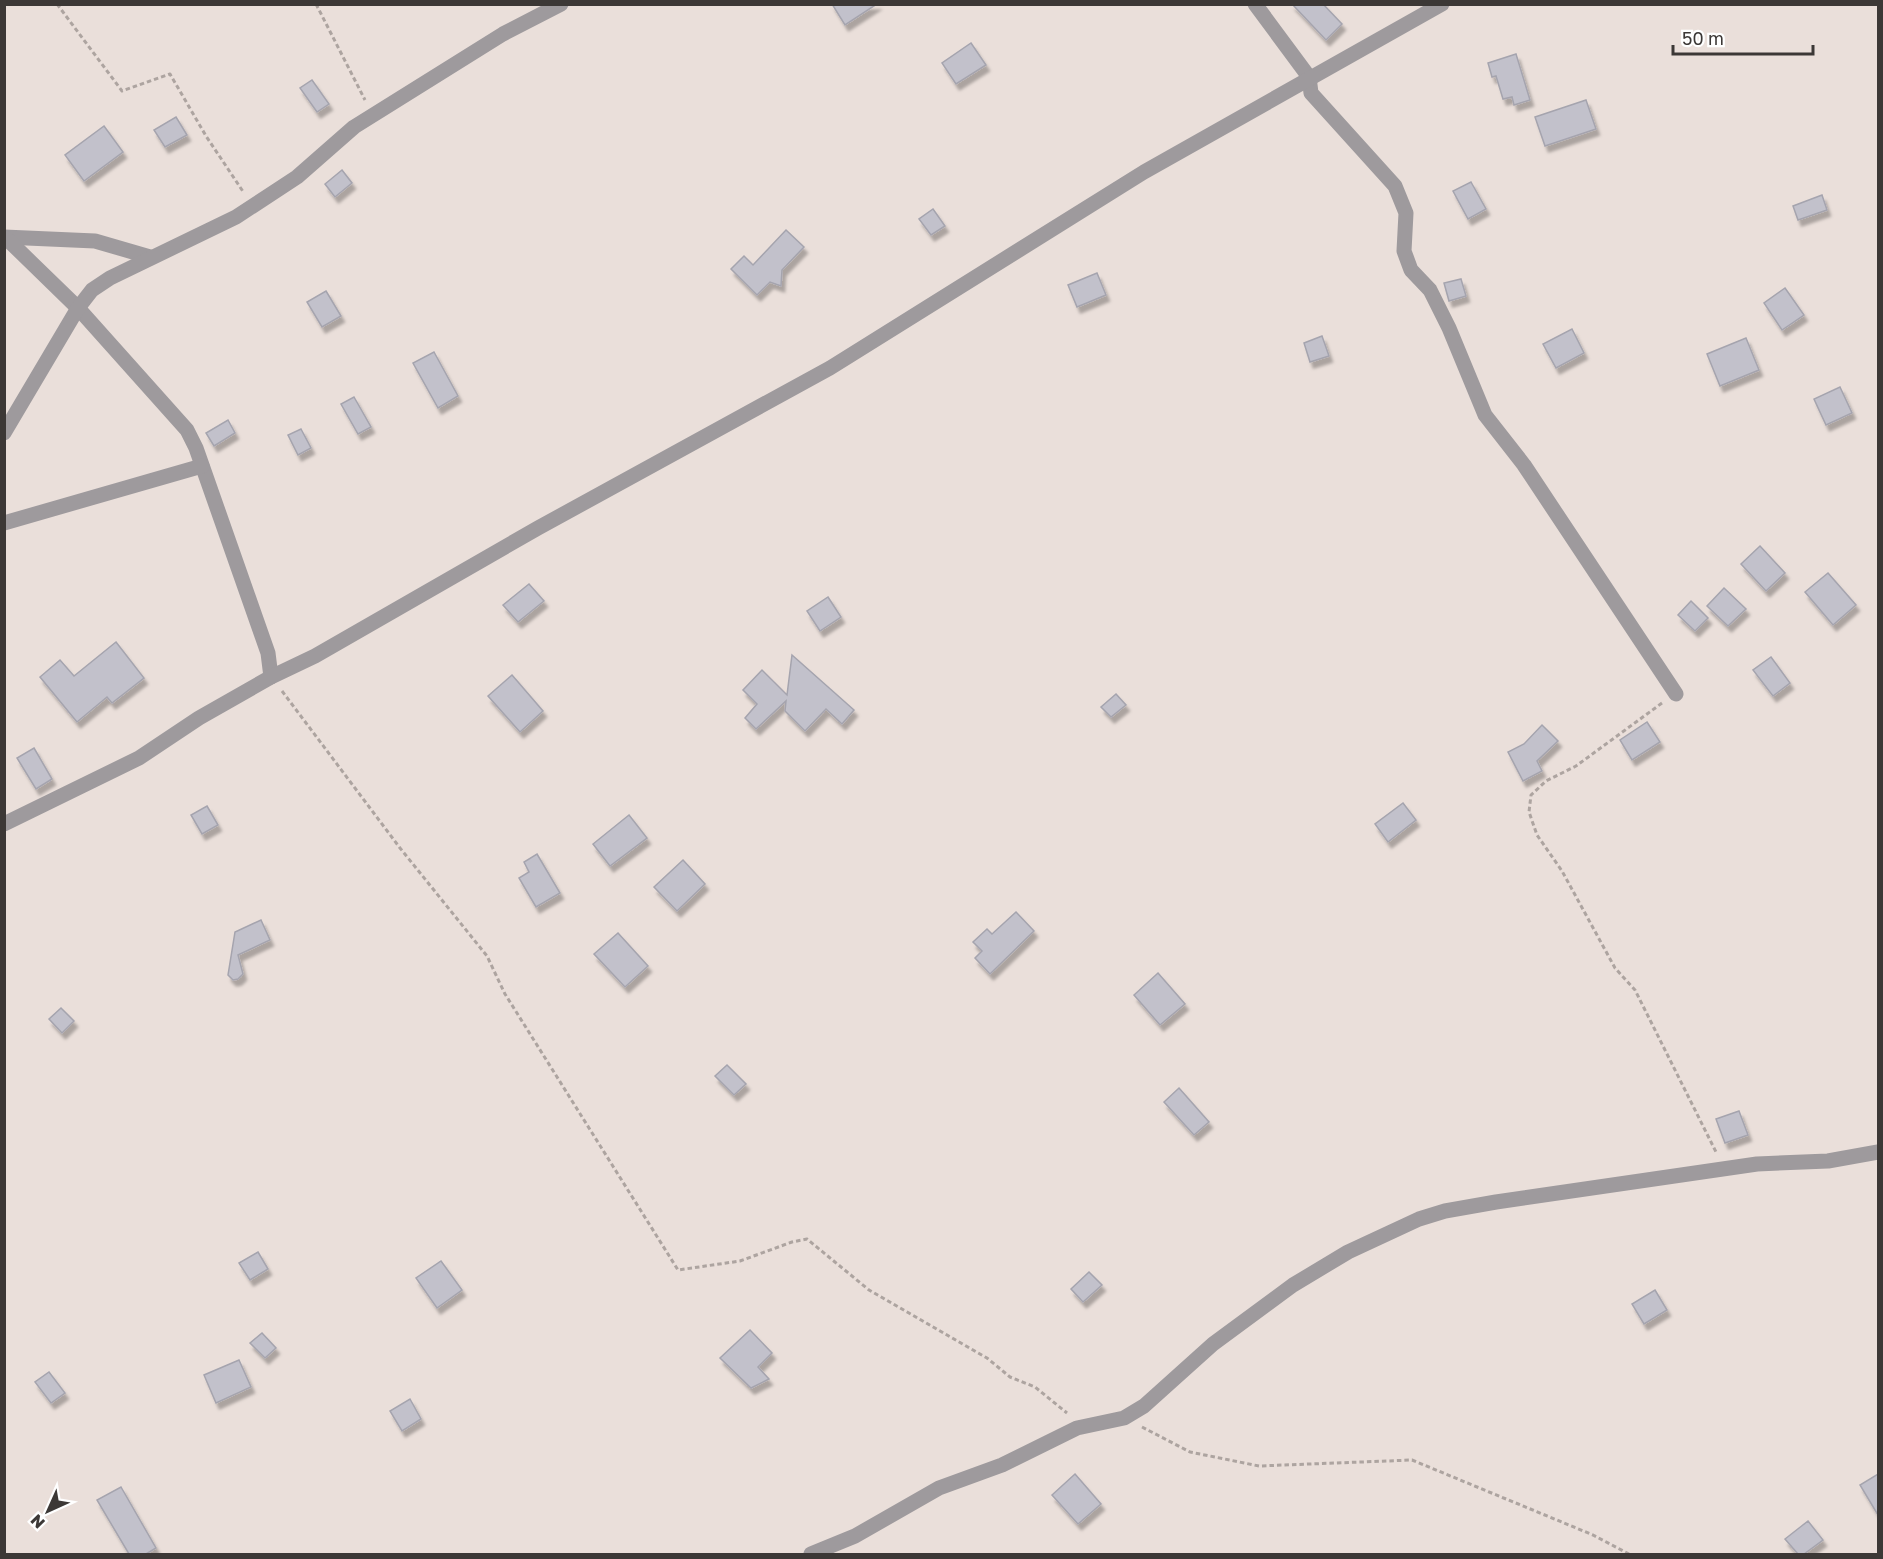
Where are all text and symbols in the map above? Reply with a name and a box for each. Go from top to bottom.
scale bar [1673,18,1812,56]
text: 50 m [1682,27,1724,49]
north arrow [18,1481,78,1541]
text: N [26,1510,49,1533]

